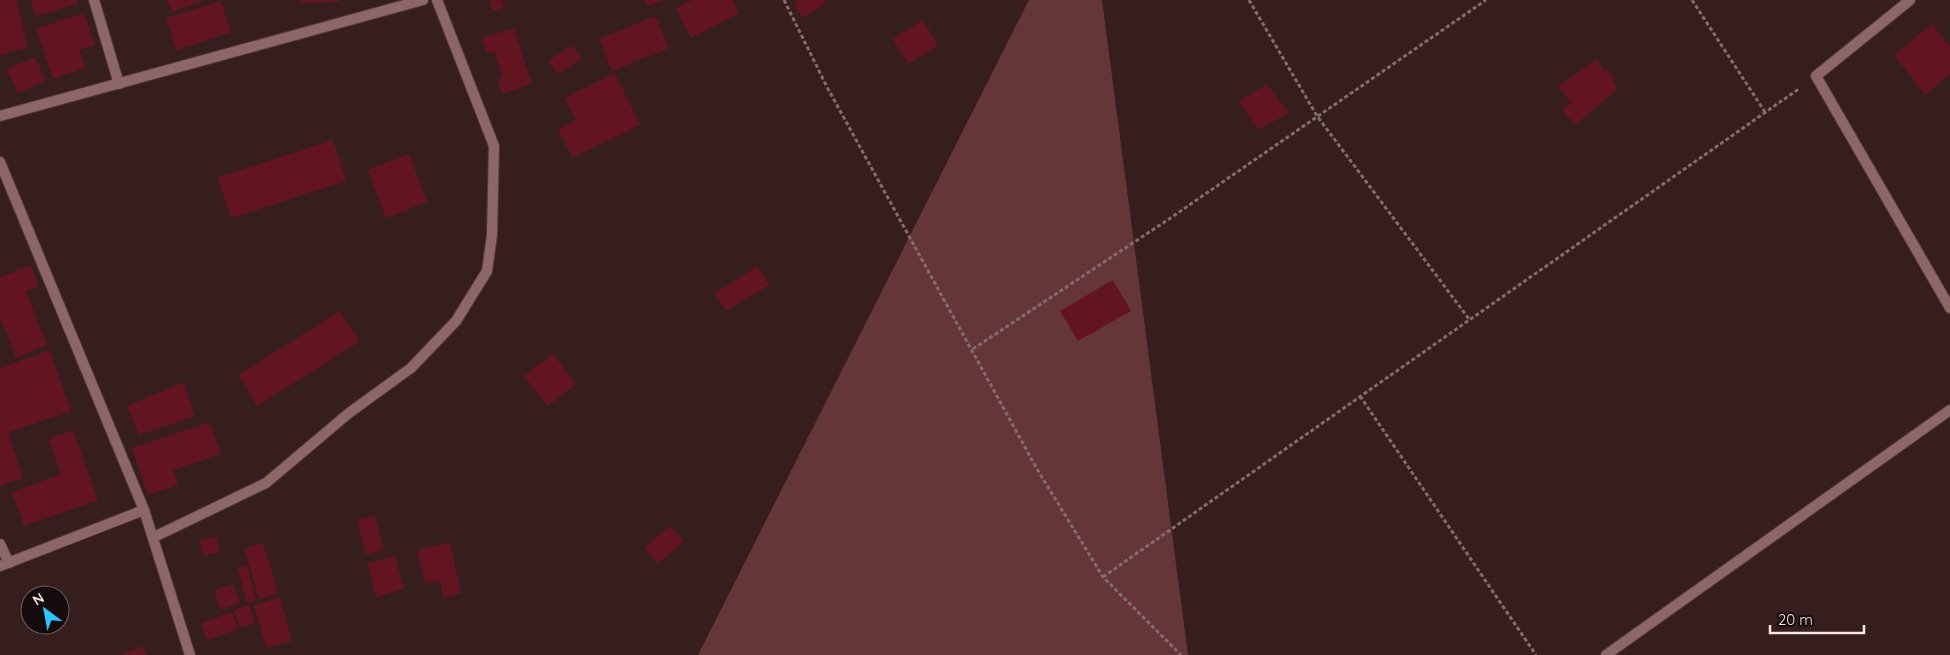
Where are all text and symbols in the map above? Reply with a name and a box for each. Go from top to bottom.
north arrow [20,585,70,635]
text: N [29,589,47,609]
scale bar [1770,602,1864,634]
text: 20 m [1778,610,1813,629]

